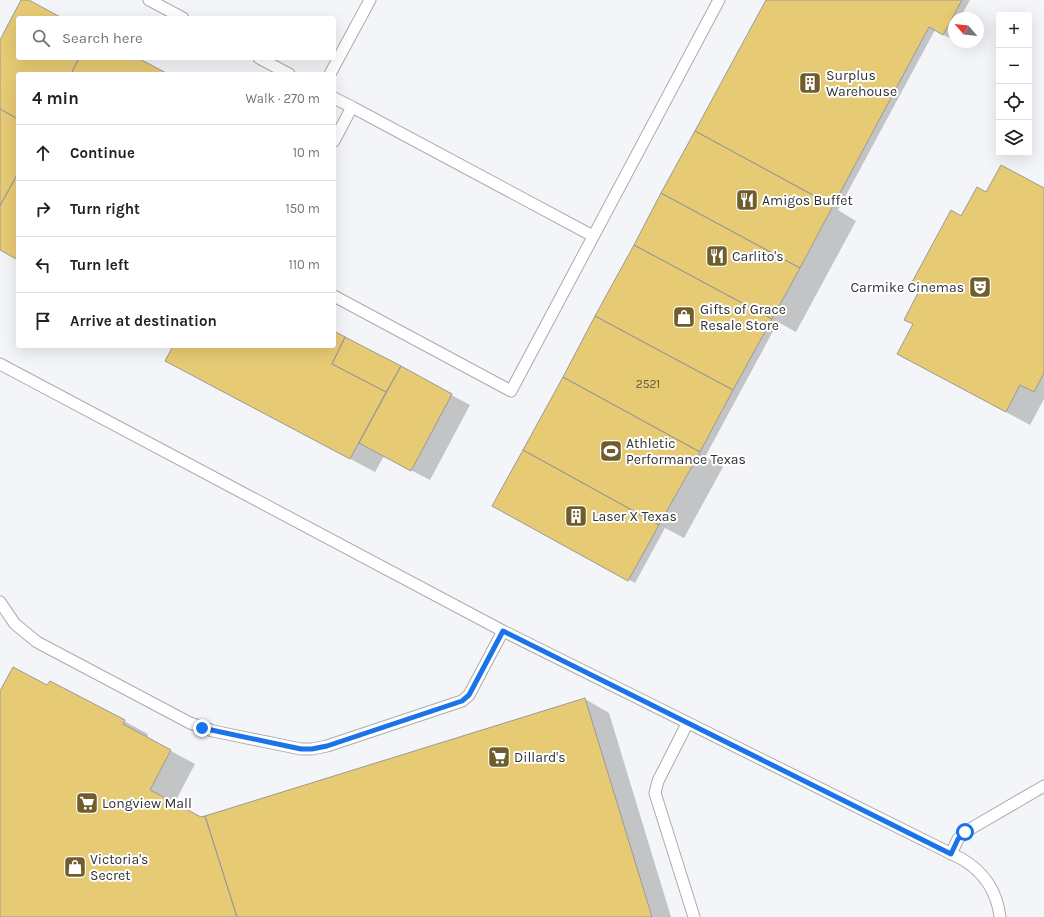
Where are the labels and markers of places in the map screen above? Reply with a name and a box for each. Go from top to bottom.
place label: Surplus Warehouse [826,67,897,100]
building icon: Surplus Warehouse [797,70,823,96]
restaurant icon: Amigos Buffet [734,187,760,213]
place label: Amigos Buffet [762,192,853,209]
restaurant icon: Carlito's [704,243,730,269]
place label: Carlito's [732,248,784,265]
theatre icon: Carmike Cinemas [967,274,993,300]
place label: Carmike Cinemas [850,279,964,296]
place label: Gifts of Grace Resale Store [700,301,786,334]
shop icon: Gifts of Grace Resale Store [671,304,697,330]
place label: Athletic Performance Texas [626,435,746,468]
sports icon: Athletic Performance Texas [598,438,624,464]
building icon: Laser X Texas [563,503,589,529]
place label: Laser X Texas [592,508,677,525]
supermarket icon: Dillard's [486,744,512,770]
place label: Dillard's [514,749,566,766]
supermarket icon: Longview Mall [74,790,100,816]
place label: Longview Mall [102,795,192,812]
place label: Victoria's Secret [90,851,148,884]
shop icon: Victoria's Secret [62,854,88,880]

